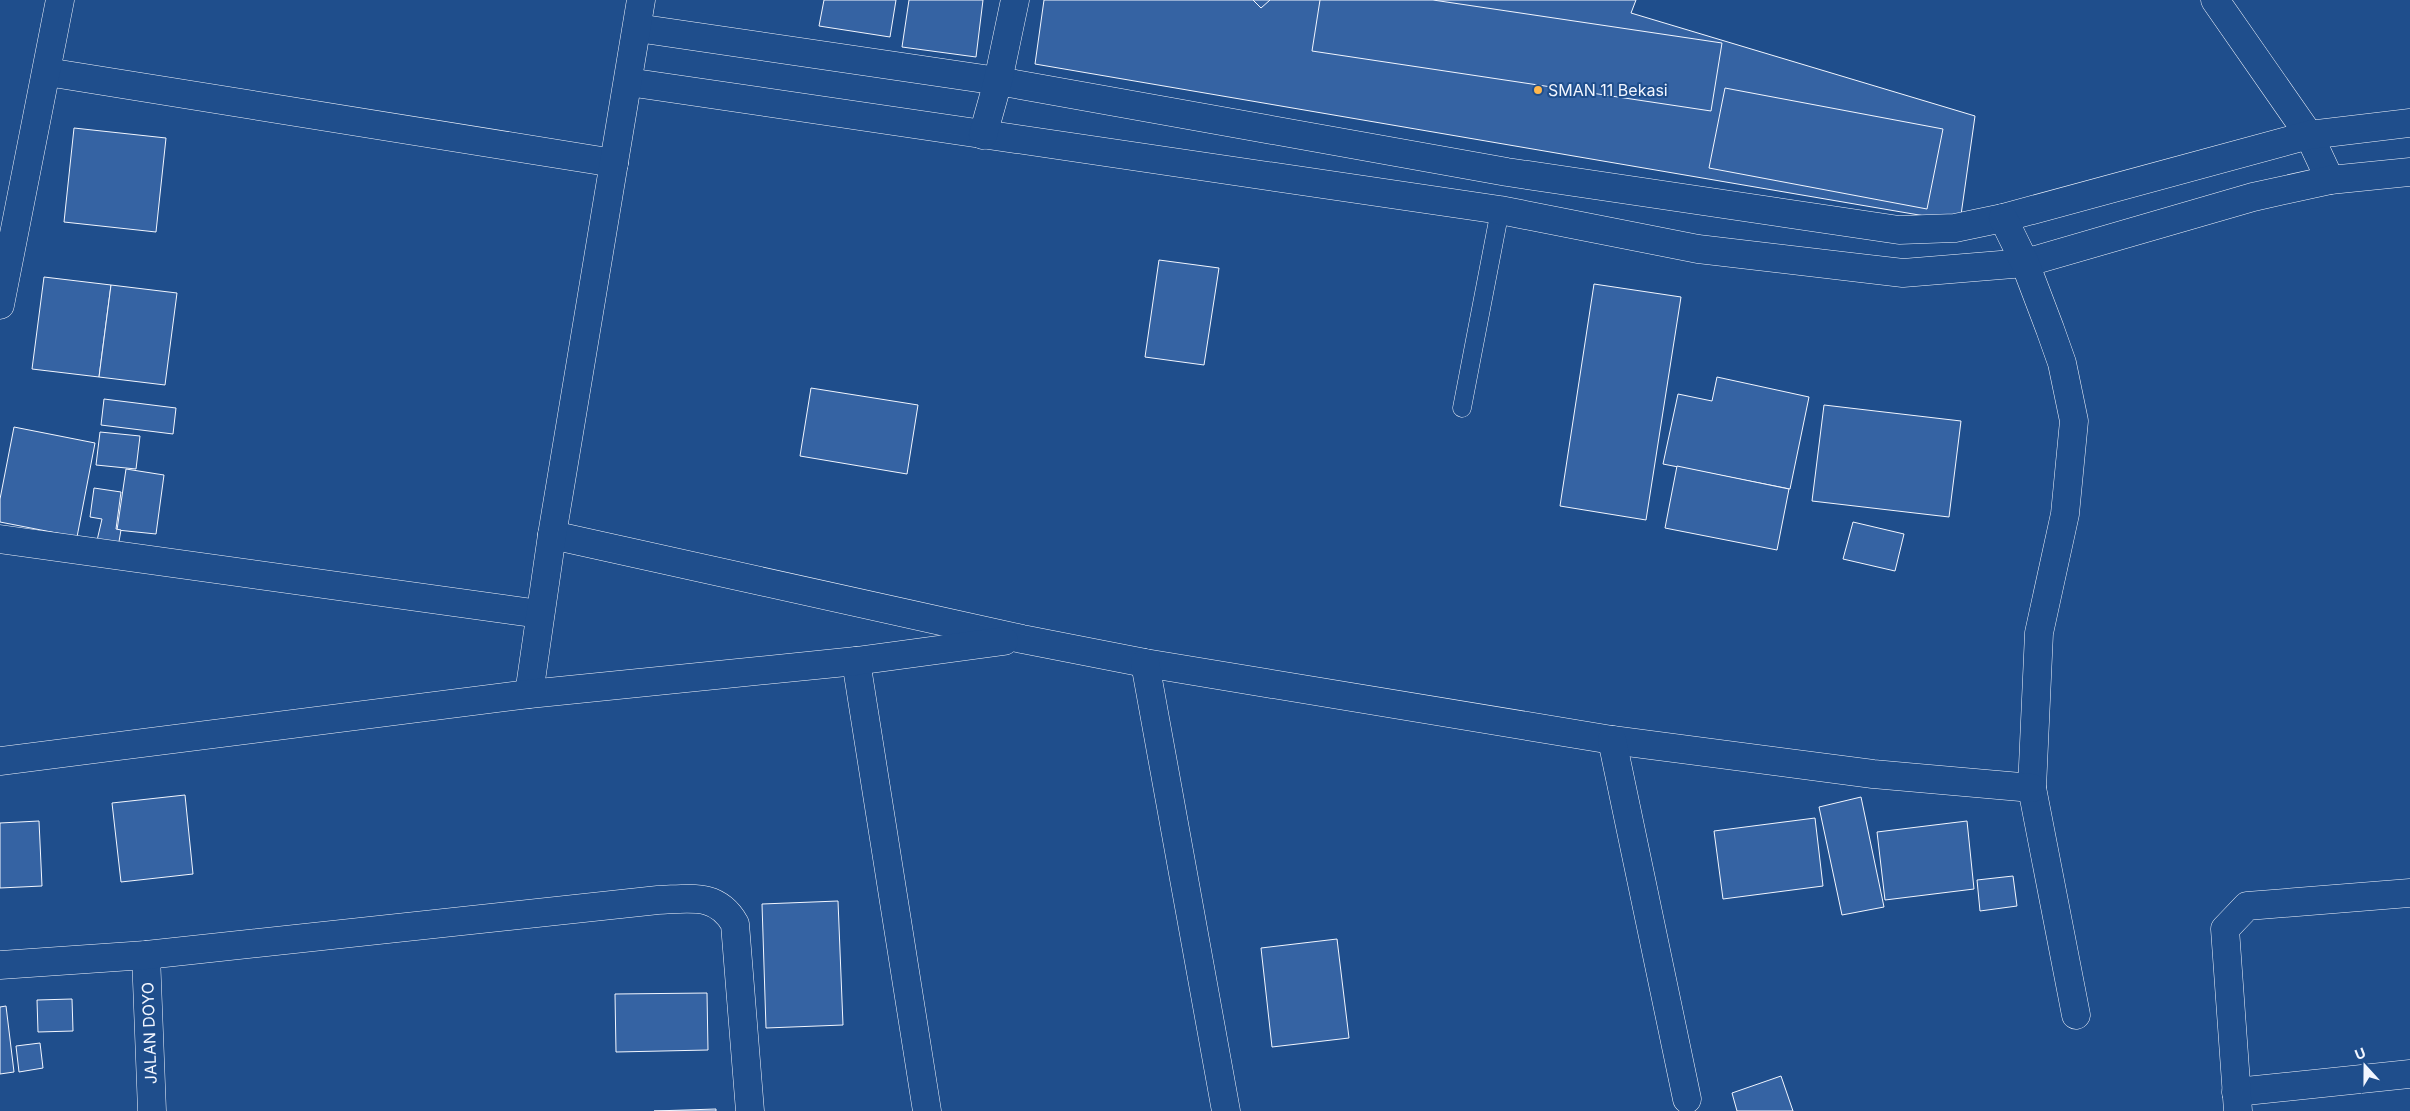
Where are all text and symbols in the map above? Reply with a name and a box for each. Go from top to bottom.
place label: SMAN 11 Bekasi [1548,80,1668,100]
marker: SMAN 11 Bekasi [1532,84,1544,96]
street label: JALAN DOYO [137,982,161,1084]
north arrow [2340,1041,2390,1091]
text: U [2352,1044,2368,1063]

